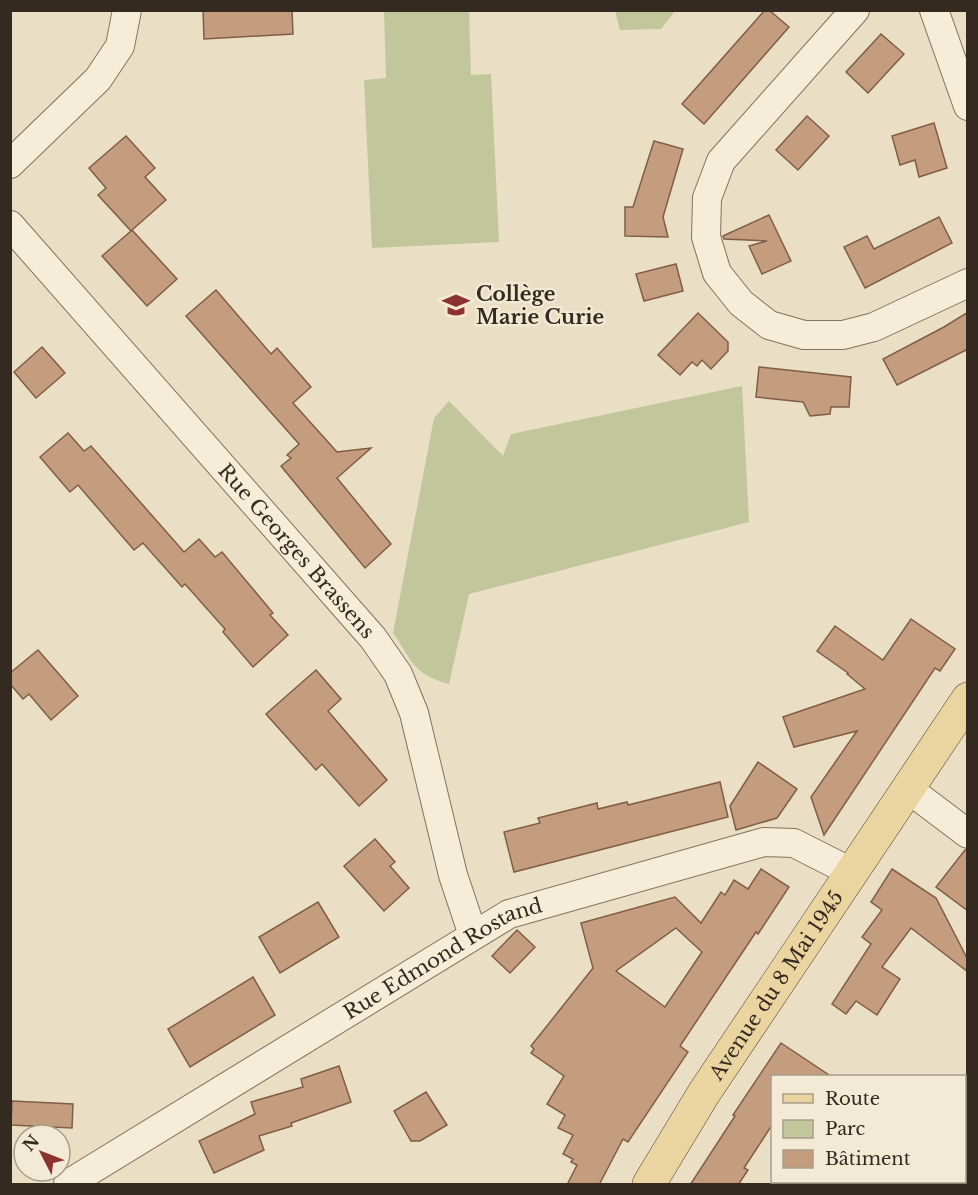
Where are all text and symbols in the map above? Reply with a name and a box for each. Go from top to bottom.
place label: Collège Marie Curie [476,282,604,329]
school or university icon: Collège Marie Curie [441,290,471,320]
street label: Rue Georges Brassens [213,459,380,643]
street label: Avenue du 8 Mai 1945 [704,886,848,1085]
street label: Rue Edmond Rostand [339,893,545,1024]
legend [771,1075,966,1183]
text: Route [825,1088,880,1110]
text: Parc [825,1118,866,1140]
north arrow [12,1123,72,1183]
text: N [18,1131,43,1155]
text: Bâtiment [825,1148,911,1170]

